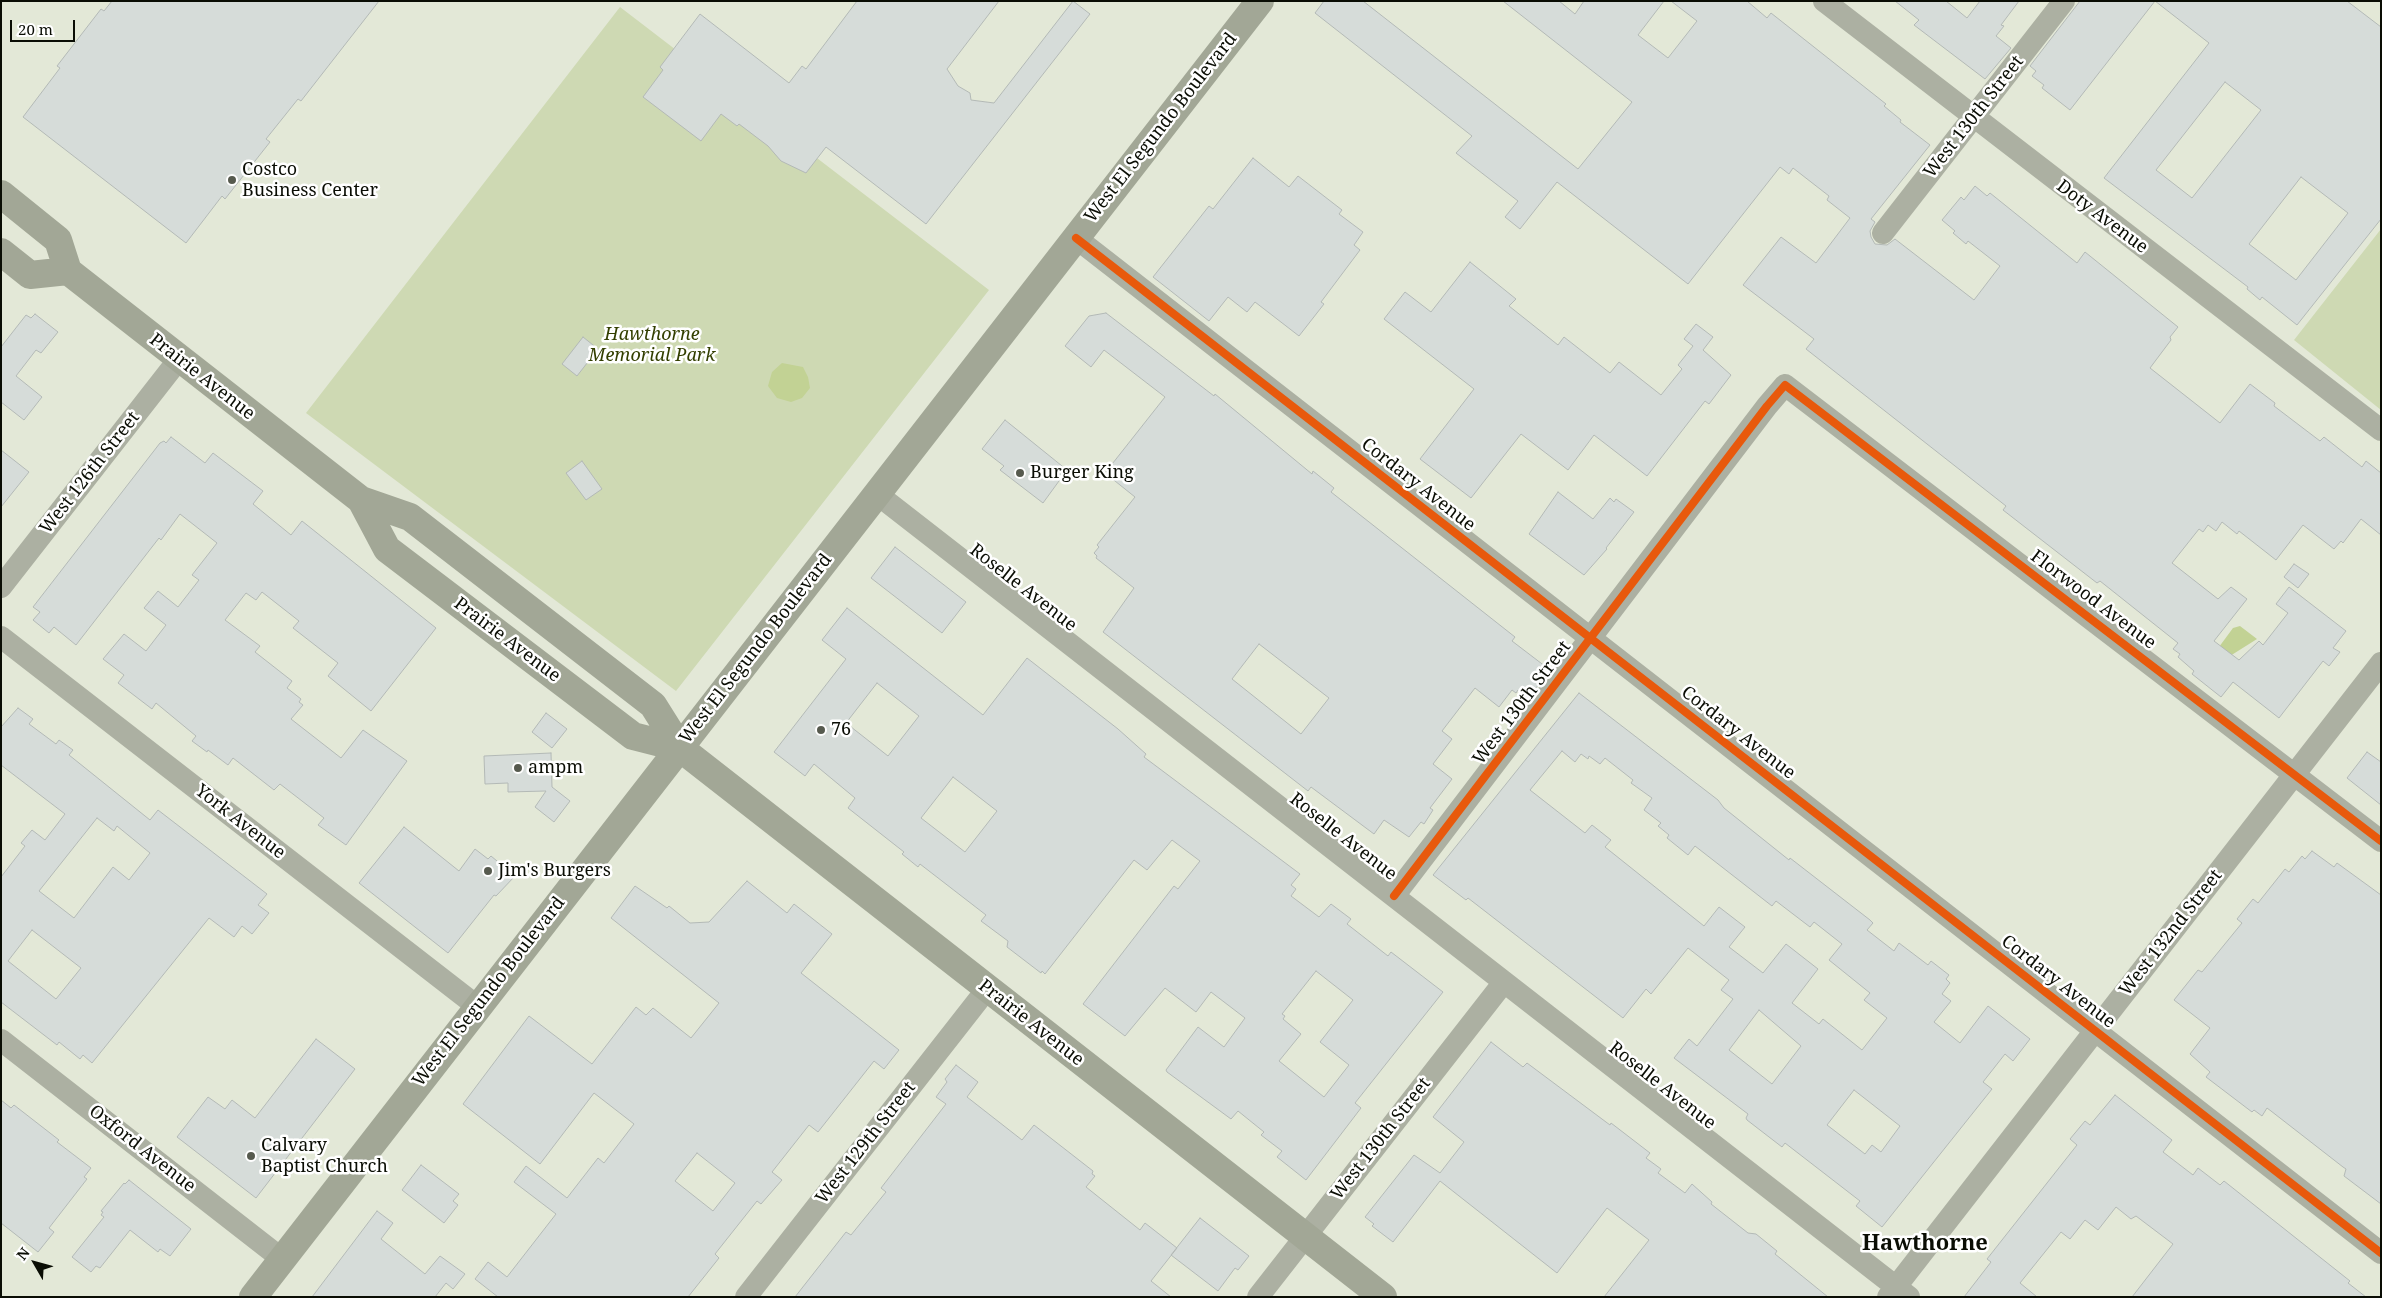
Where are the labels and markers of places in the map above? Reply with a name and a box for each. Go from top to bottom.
place label: Costco Business Center [242,159,378,202]
marker: Costco Business Center [226,174,238,186]
place label: Burger King [1030,462,1134,484]
marker: Burger King [1014,467,1026,479]
place label: 76 [831,719,851,741]
marker: 76 [815,724,827,736]
place label: ampm [528,757,583,779]
marker: ampm [512,762,524,774]
place label: Jim's Burgers [498,860,611,882]
marker: Jim's Burgers [482,865,494,877]
place label: Calvary Baptist Church [261,1135,388,1178]
marker: Calvary Baptist Church [245,1150,257,1162]

